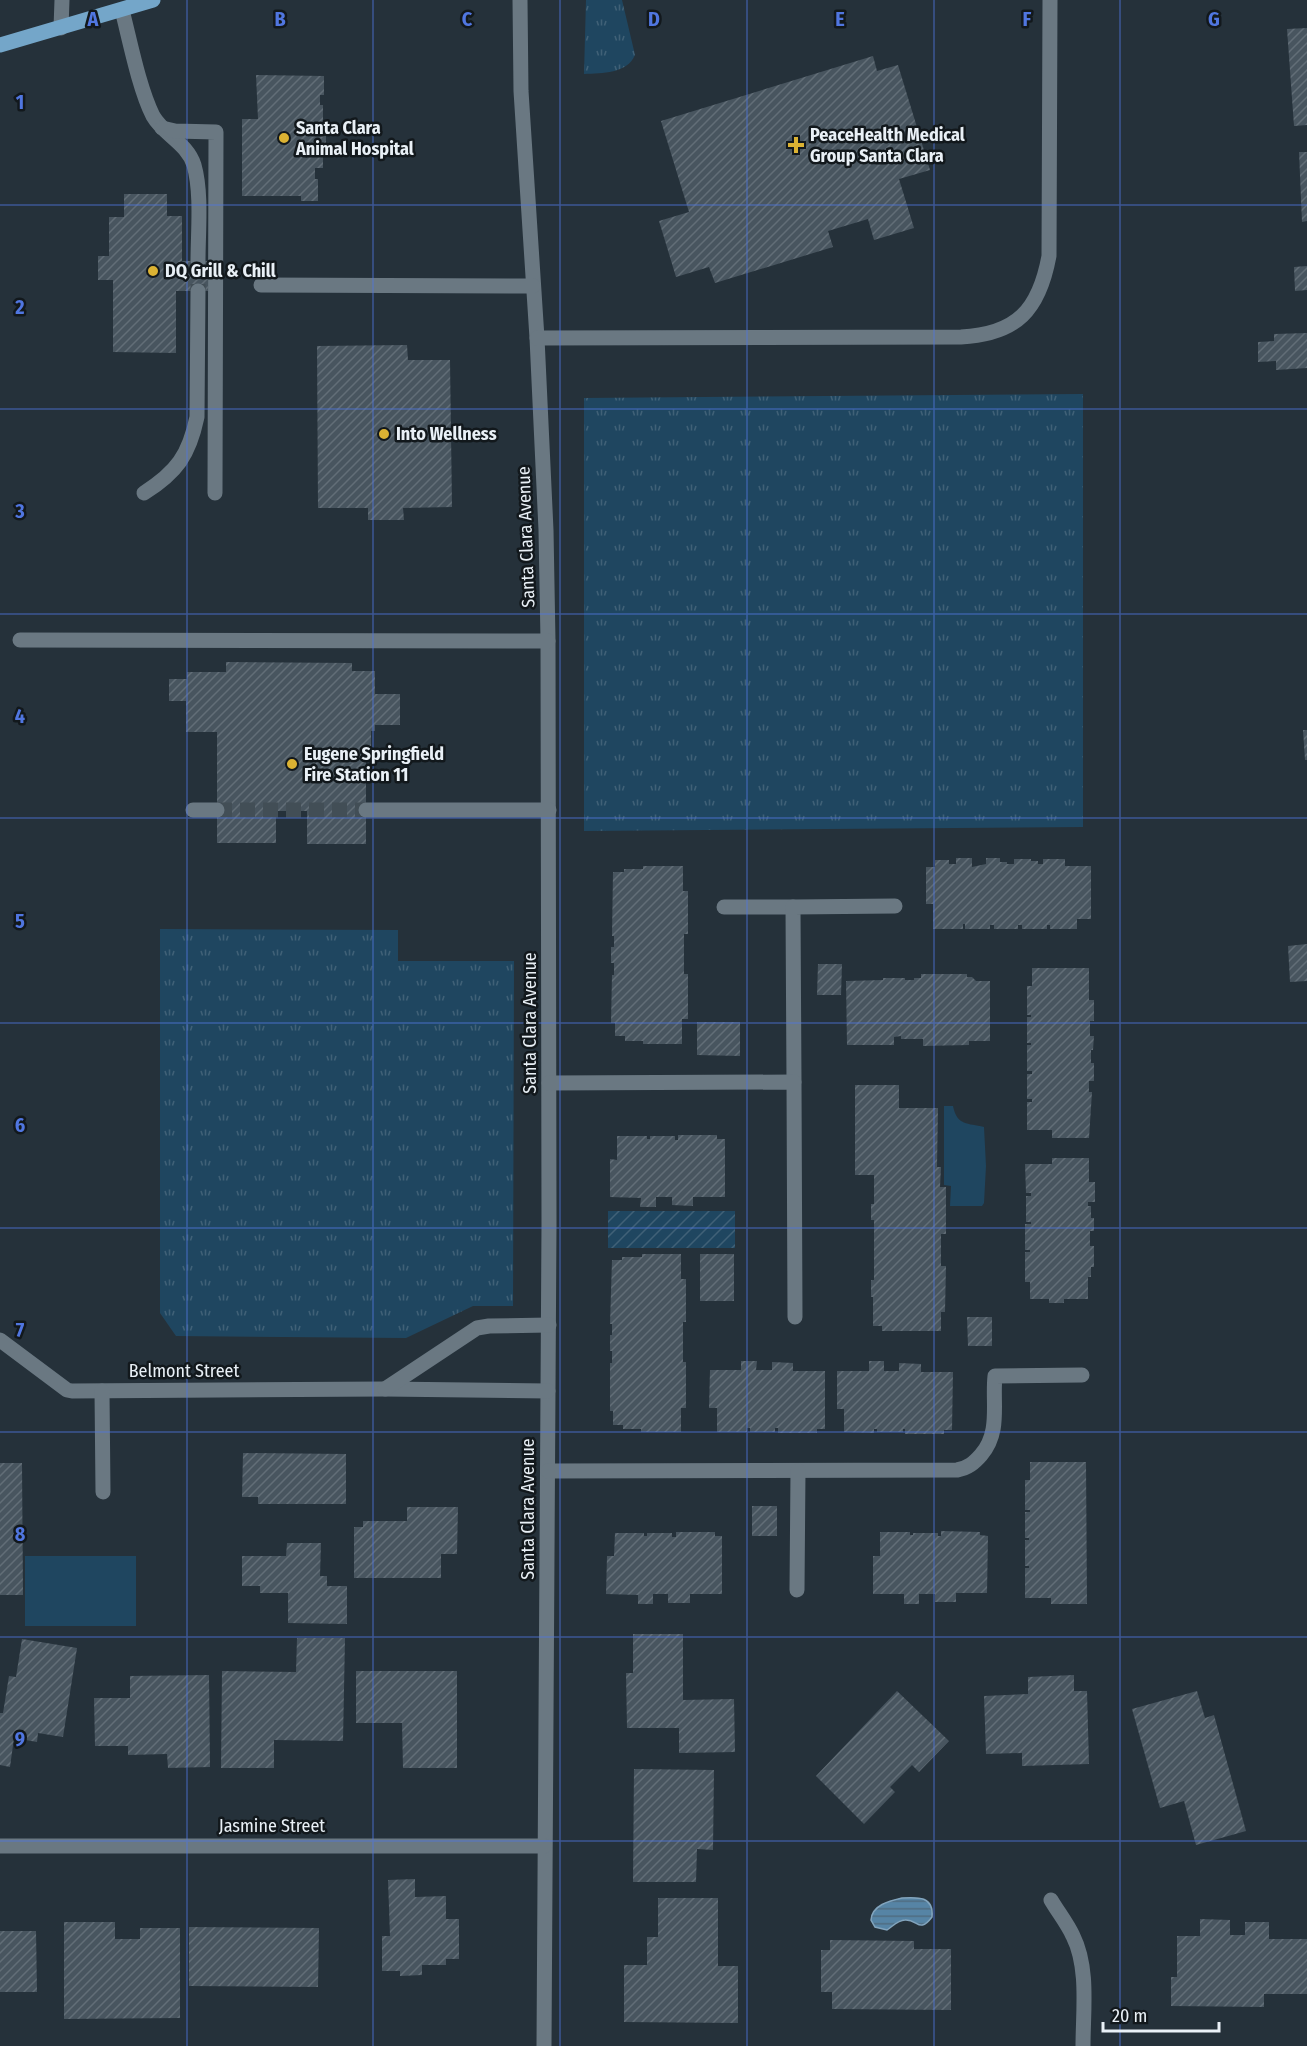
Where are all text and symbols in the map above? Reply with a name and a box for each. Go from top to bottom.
text: A [87,7,100,31]
text: B [274,7,286,31]
text: C [462,7,473,31]
text: D [648,7,660,31]
text: E [835,7,845,31]
text: F [1023,7,1032,31]
text: G [1208,7,1220,31]
text: 1 [16,90,24,114]
place label: Santa Clara Animal Hospital [295,117,414,160]
place label: PeaceHealth Medical Group Santa Clara [810,124,965,167]
marker: Santa Clara Animal Hospital [277,131,291,145]
marker: PeaceHealth Medical Group Santa Clara [787,136,805,154]
place label: DQ Grill & Chill [165,260,276,282]
marker: DQ Grill & Chill [146,264,160,278]
text: 2 [14,295,25,319]
place label: Into Wellness [396,423,497,445]
marker: Into Wellness [377,427,391,441]
street label: Santa Clara Avenue [513,466,539,608]
text: 3 [14,499,25,523]
text: 4 [15,704,25,728]
place label: Eugene Springfield Fire Station 11 [304,743,444,786]
marker: Eugene Springfield Fire Station 11 [285,757,299,771]
text: 5 [15,909,25,933]
street label: Santa Clara Avenue [519,952,541,1094]
text: 6 [15,1113,25,1137]
text: 7 [16,1318,25,1342]
street label: Belmont Street [129,1360,239,1382]
street label: Santa Clara Avenue [517,1438,539,1580]
text: 8 [15,1522,26,1546]
text: 9 [15,1727,25,1751]
street label: Jasmine Street [219,1815,325,1837]
scale bar [1103,1995,1218,2033]
text: 20 m [1112,2005,1147,2027]

